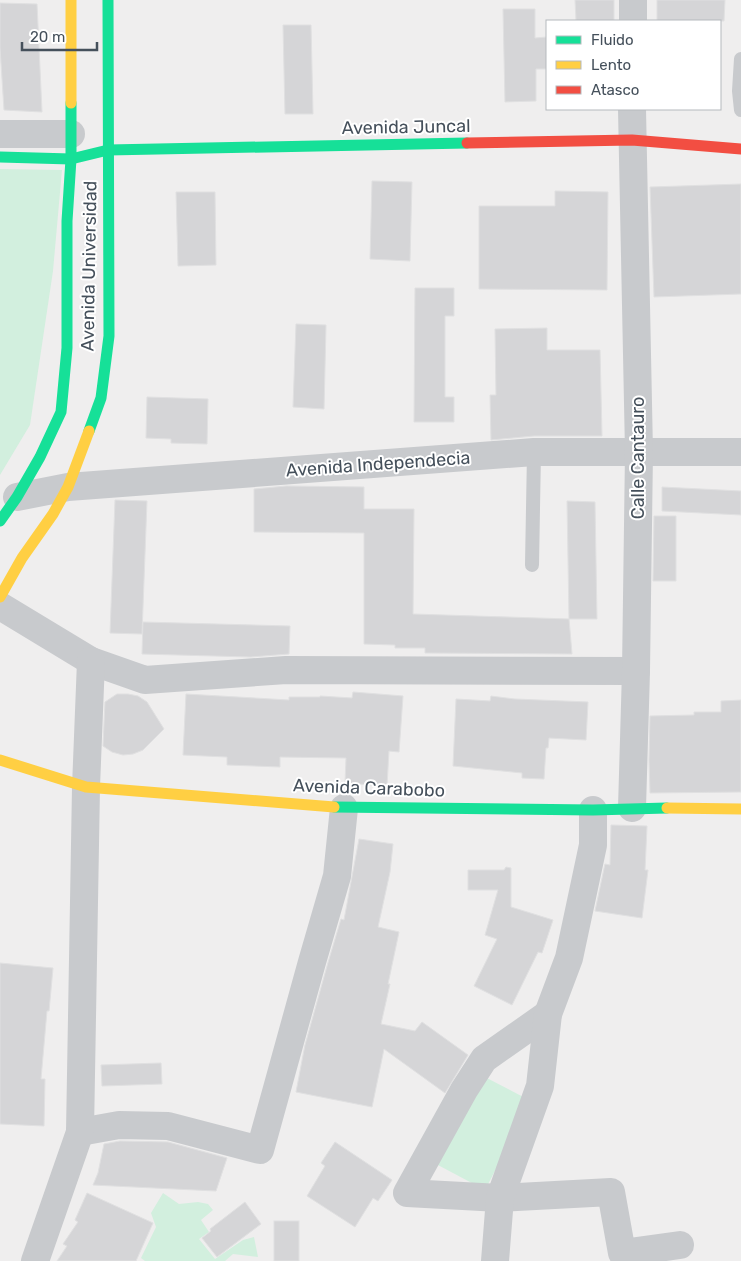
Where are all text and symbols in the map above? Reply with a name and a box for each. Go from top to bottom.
scale bar [22,20,98,52]
legend [546,20,721,110]
text: 20 m [30,28,65,46]
text: Fluido [591,31,634,49]
text: Lento [591,56,631,74]
text: Atasco [591,81,639,99]
street label: Avenida Juncal [341,115,471,139]
street label: Avenida Universidad [77,180,101,352]
street label: Calle Cantauro [627,397,649,519]
street label: Avenida Independecia [285,447,471,481]
street label: Avenida Carabobo [293,774,445,802]

